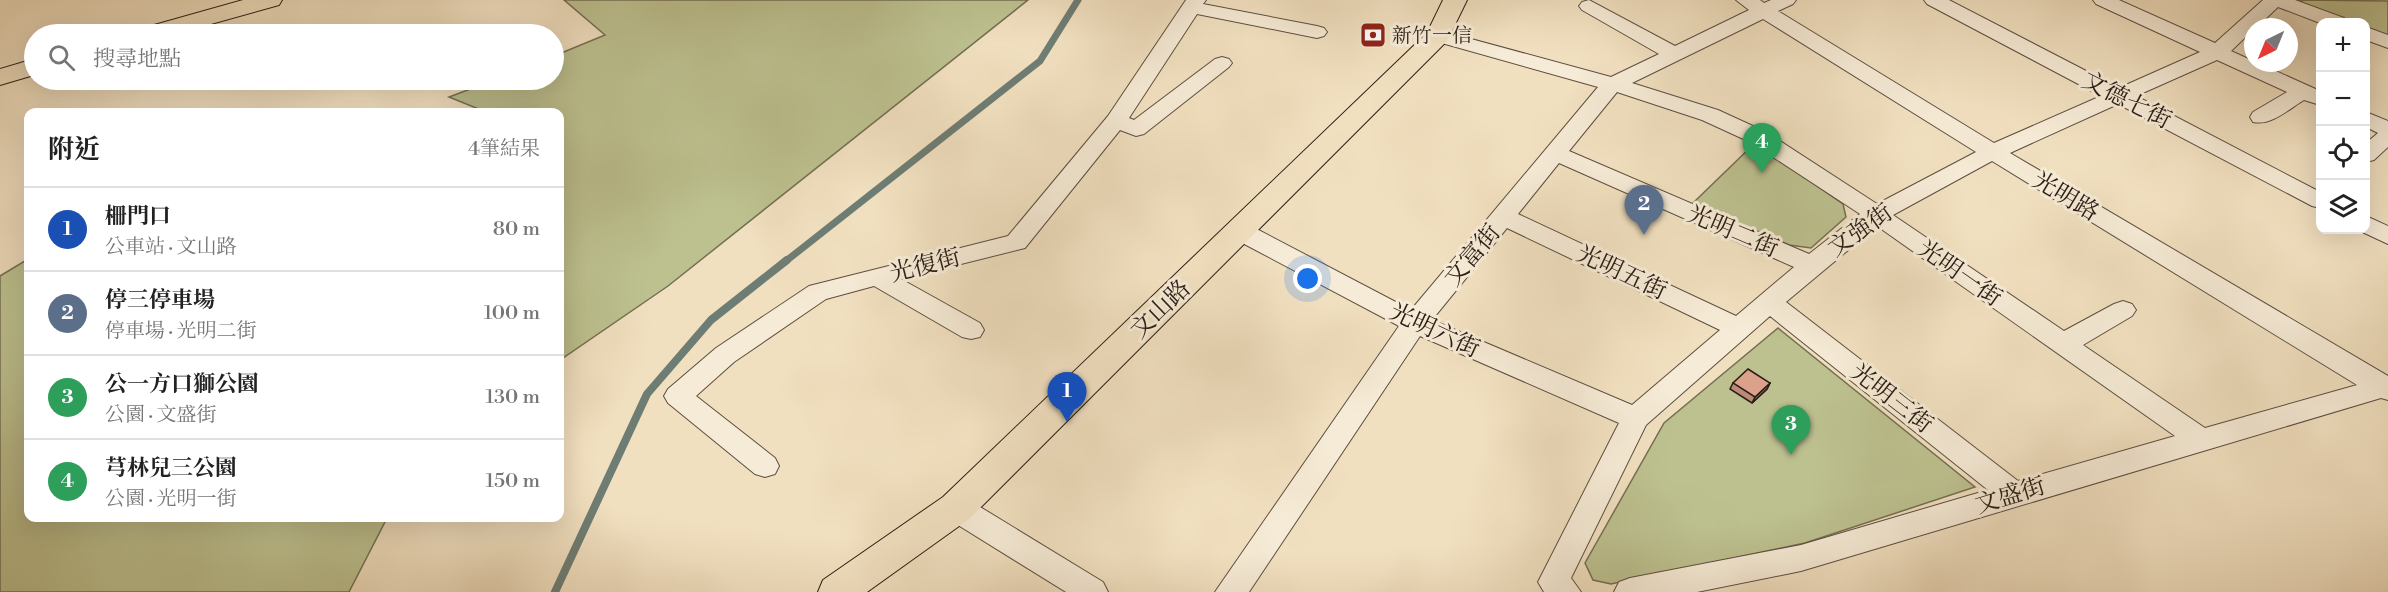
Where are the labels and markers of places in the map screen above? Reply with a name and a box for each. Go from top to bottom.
bank icon: 新竹一信 [1358,20,1388,50]
place label: 新竹一信 [1392,24,1472,49]
pin: 4 [1742,124,1782,173]
pin: 2 [1624,186,1664,235]
pin: 1 [1048,372,1086,422]
pin: 3 [1772,406,1810,455]

